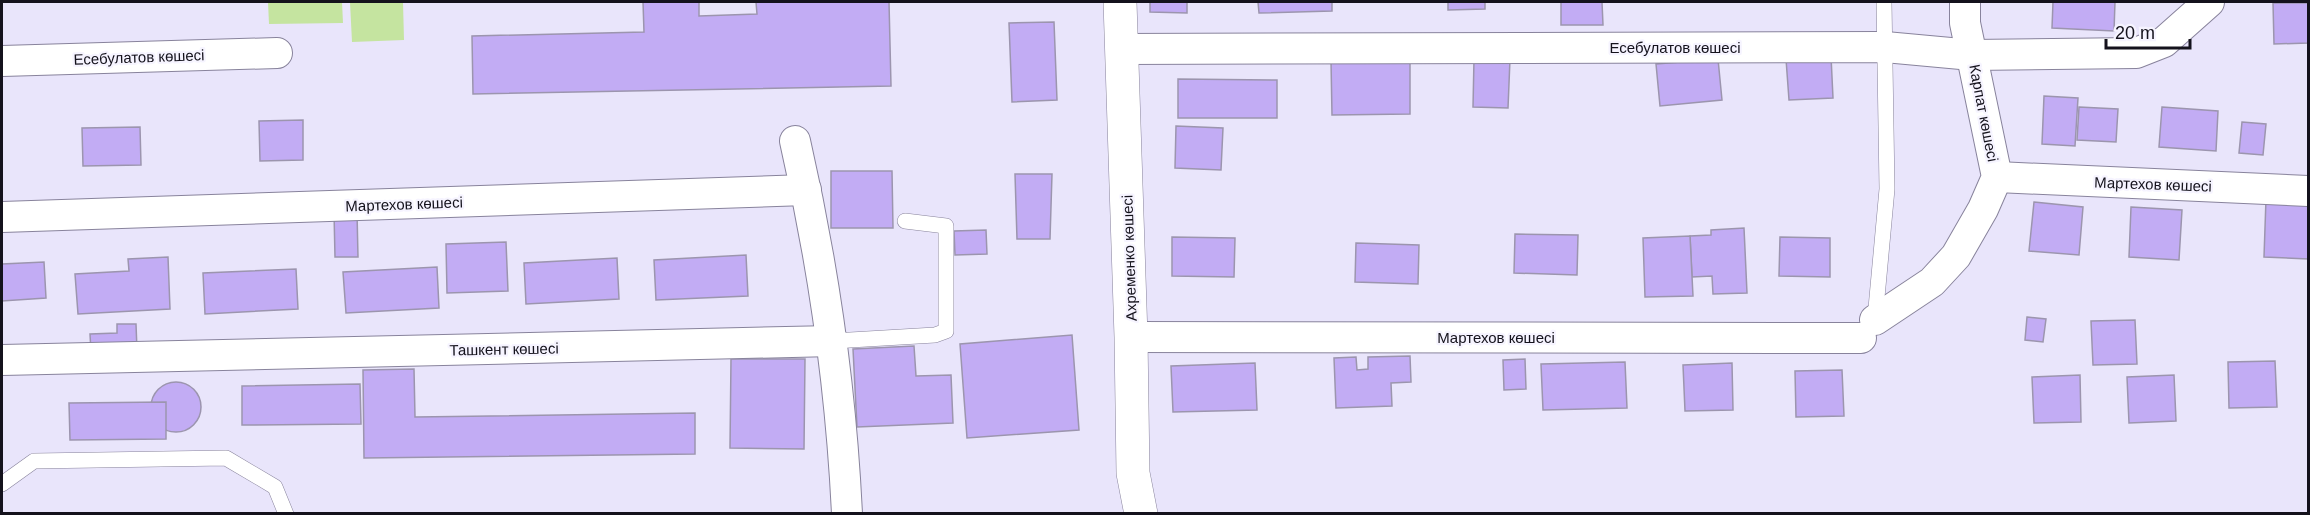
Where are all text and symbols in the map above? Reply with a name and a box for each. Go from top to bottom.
scale bar [2106,12,2190,50]
text: 20 m [2115,23,2155,43]
street label: Есебулатов көшесі [1609,39,1741,56]
street label: Есебулатов көшесі [73,46,205,68]
street label: Карпат көшесі [1966,63,2002,163]
street label: Мартехов көшесі [2094,173,2212,195]
street label: Мартехов көшесі [345,193,463,215]
street label: Ахременко көшесі [1118,194,1140,322]
street label: Мартехов көшесі [1437,329,1555,346]
street label: Ташкент көшесі [449,340,559,358]

